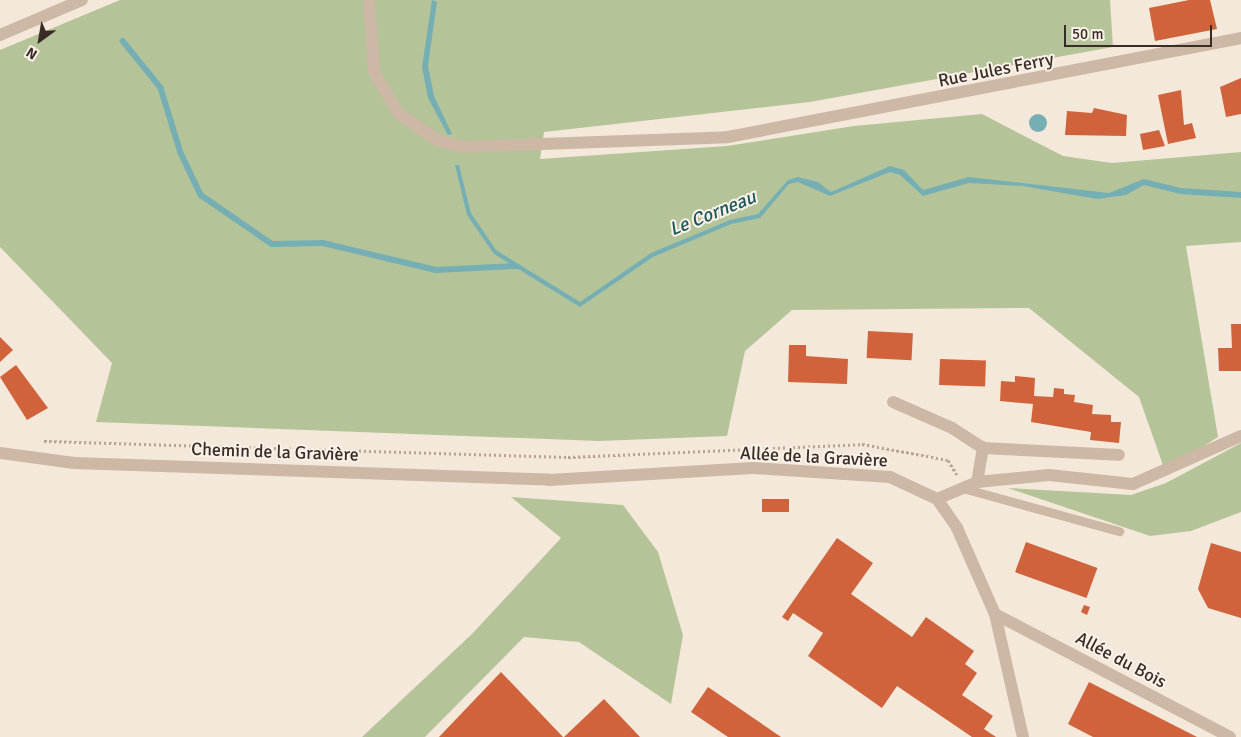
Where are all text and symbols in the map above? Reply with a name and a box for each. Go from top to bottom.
north arrow [15,15,65,65]
scale bar [1066,15,1214,47]
text: 50 m [1072,25,1103,43]
text: N [23,43,40,63]
street label: Rue Jules Ferry [936,48,1056,92]
water label: Le Corneau [666,186,760,242]
street label: Chemin de la Gravière [191,438,359,466]
street label: Allée de la Gravière [740,442,888,472]
street label: Allée du Bois [1072,627,1170,693]

